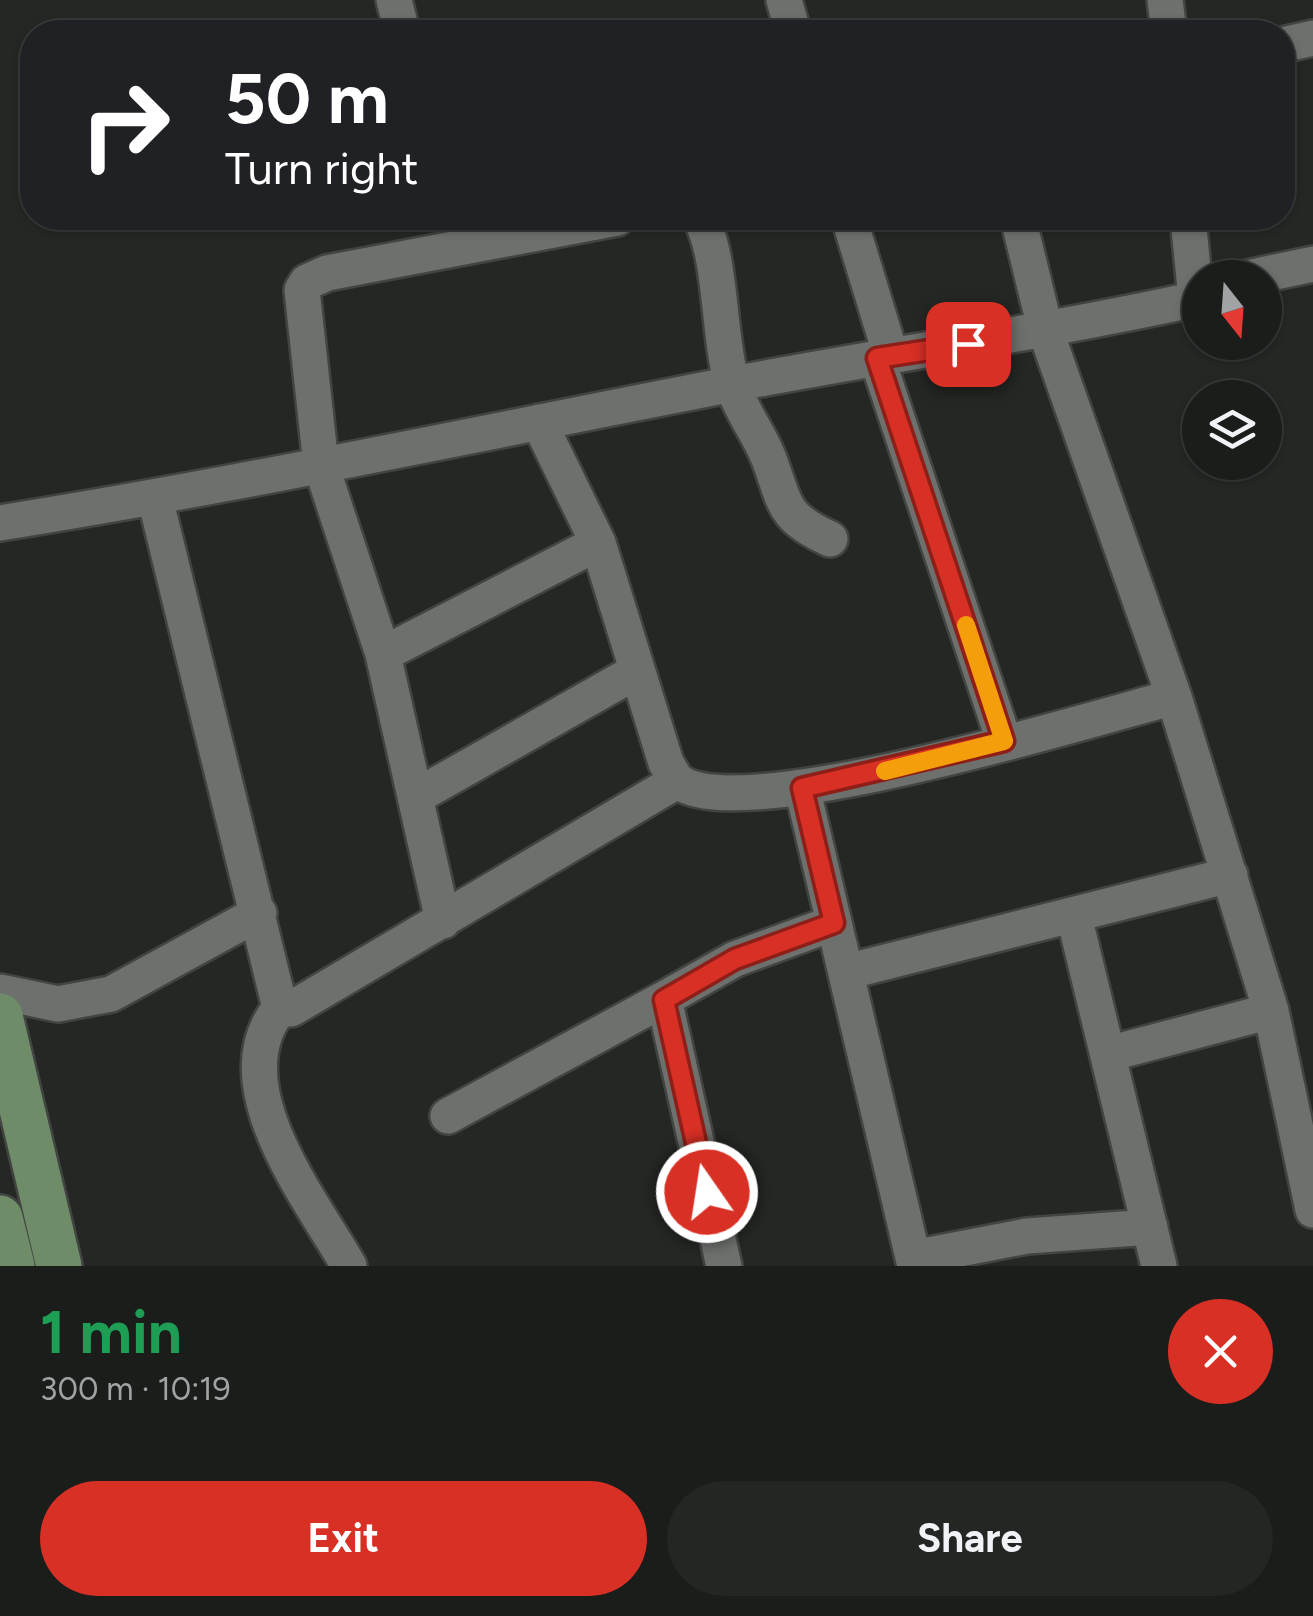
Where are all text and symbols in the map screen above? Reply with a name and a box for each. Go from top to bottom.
text: 50 m [225,56,389,141]
icon: right [60,60,190,190]
text: Turn right [225,141,418,195]
north arrow [1182,260,1282,360]
map controls [1182,260,1282,480]
pin [926,302,1011,387]
icon: arrive [941,317,996,372]
button: layers [1182,380,1282,480]
position arrow [655,1140,759,1244]
text: 1 min [40,1296,182,1368]
button: close [1168,1299,1273,1404]
text: 300 m · 10:19 [40,1370,231,1408]
button: Exit [40,1481,647,1596]
button: Share [667,1481,1273,1596]

